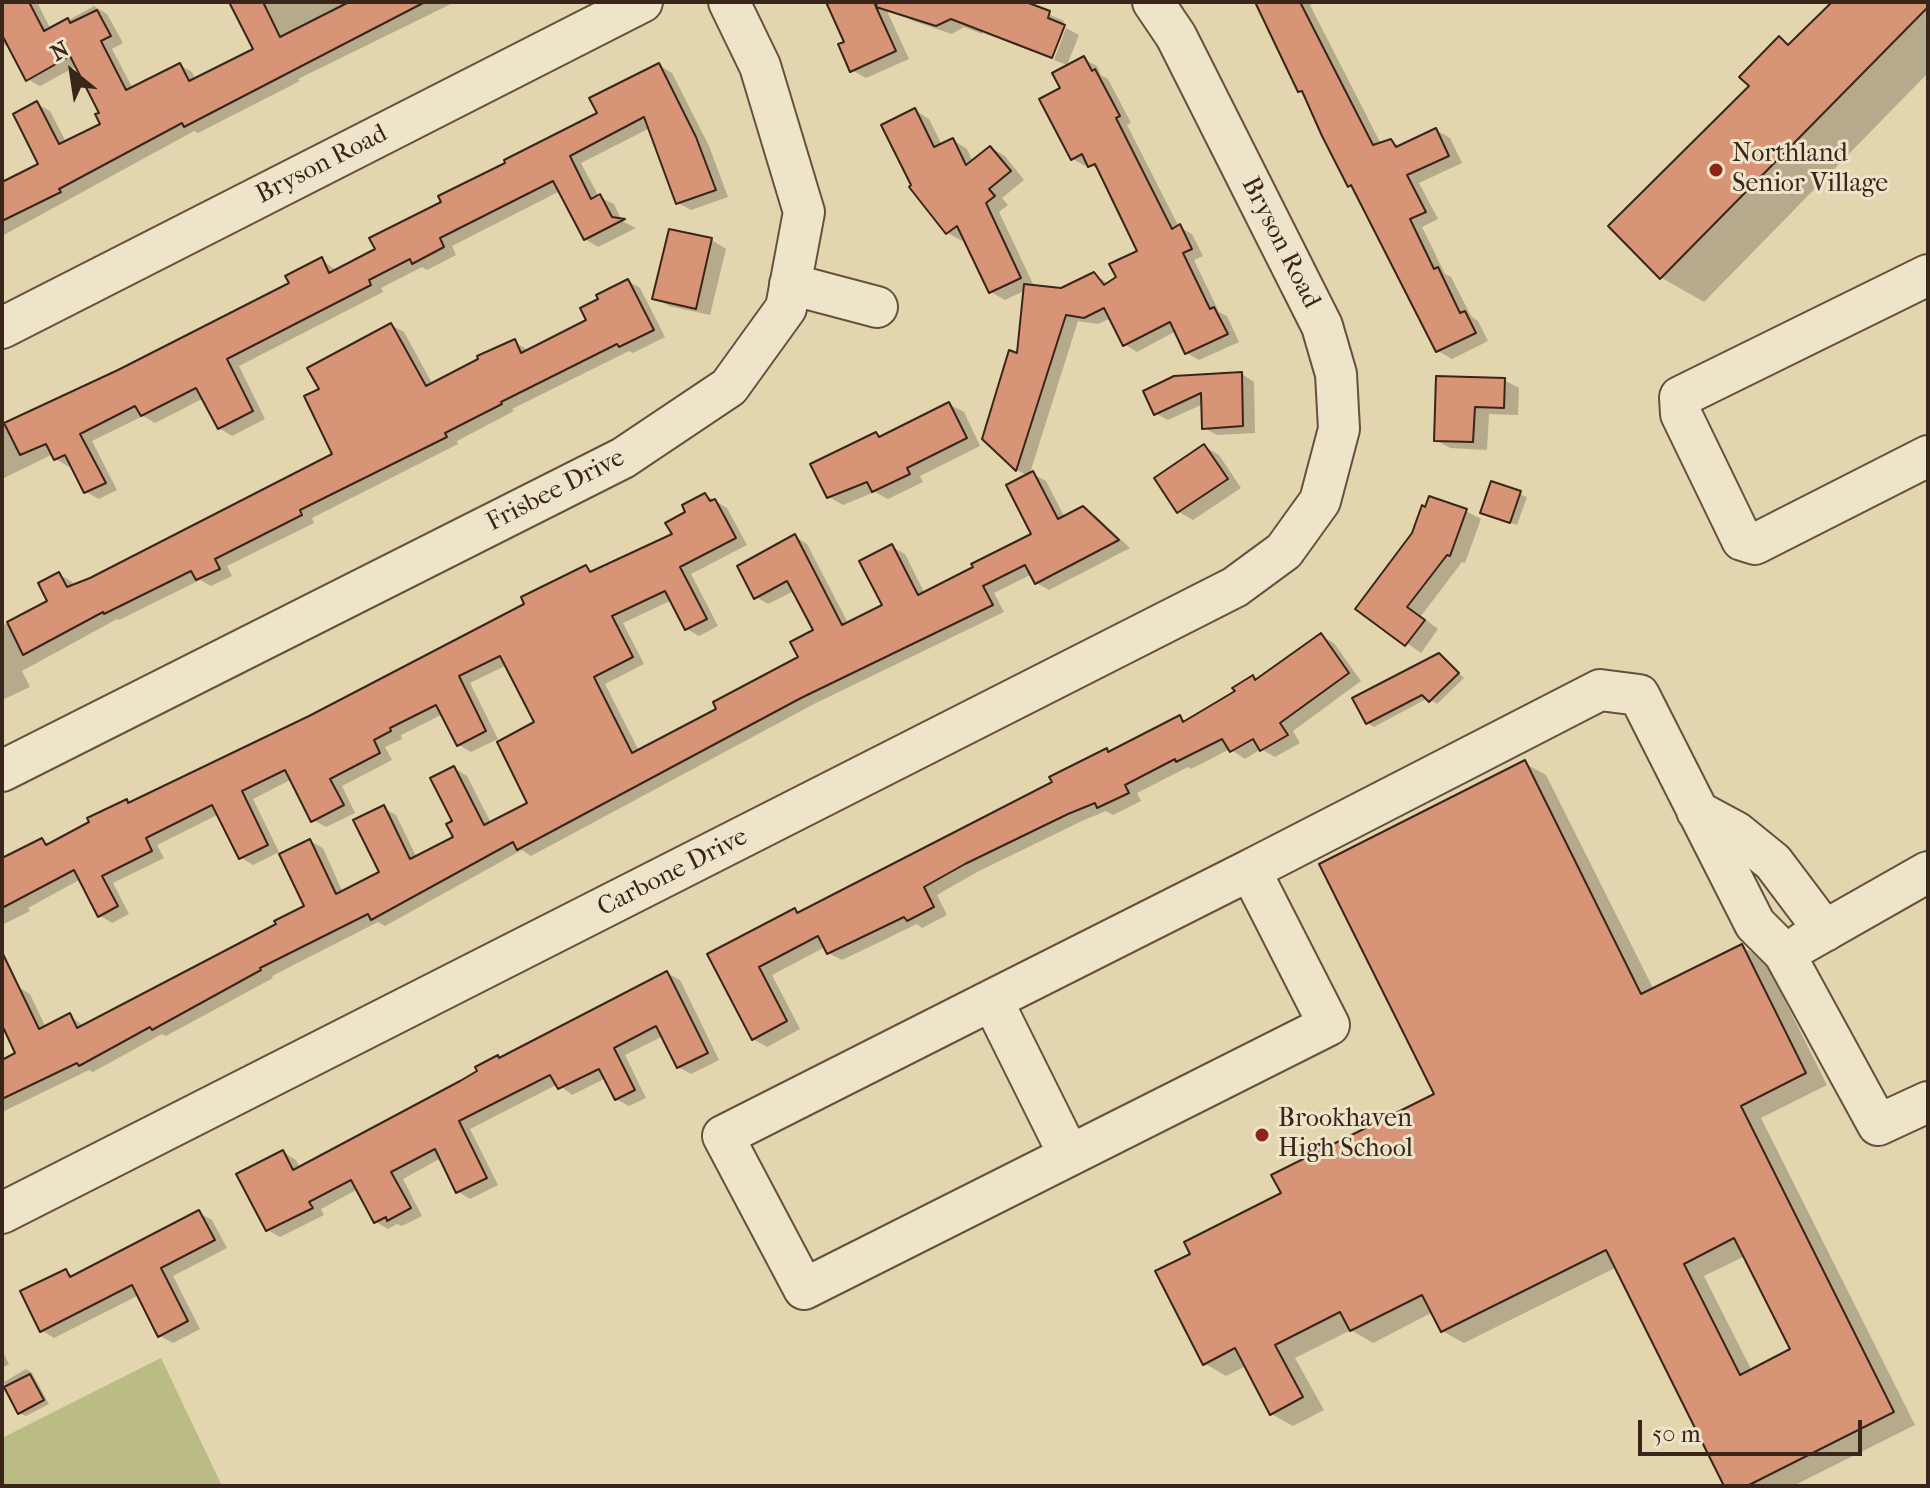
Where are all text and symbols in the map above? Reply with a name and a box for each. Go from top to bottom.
north arrow [32,32,112,112]
text: N [46,36,74,67]
street label: Bryson Road [251,119,393,211]
place label: Northland Senior Village [1732,139,1888,200]
marker: Northland Senior Village [1707,161,1725,179]
street label: Bryson Road [1234,172,1326,314]
street label: Frisbee Drive [482,443,630,539]
street label: Carbone Drive [593,822,753,924]
place label: Brookhaven High School [1278,1104,1413,1166]
marker: Brookhaven High School [1253,1126,1271,1144]
scale bar [1642,1404,1866,1454]
text: 50 m [1652,1420,1701,1448]

